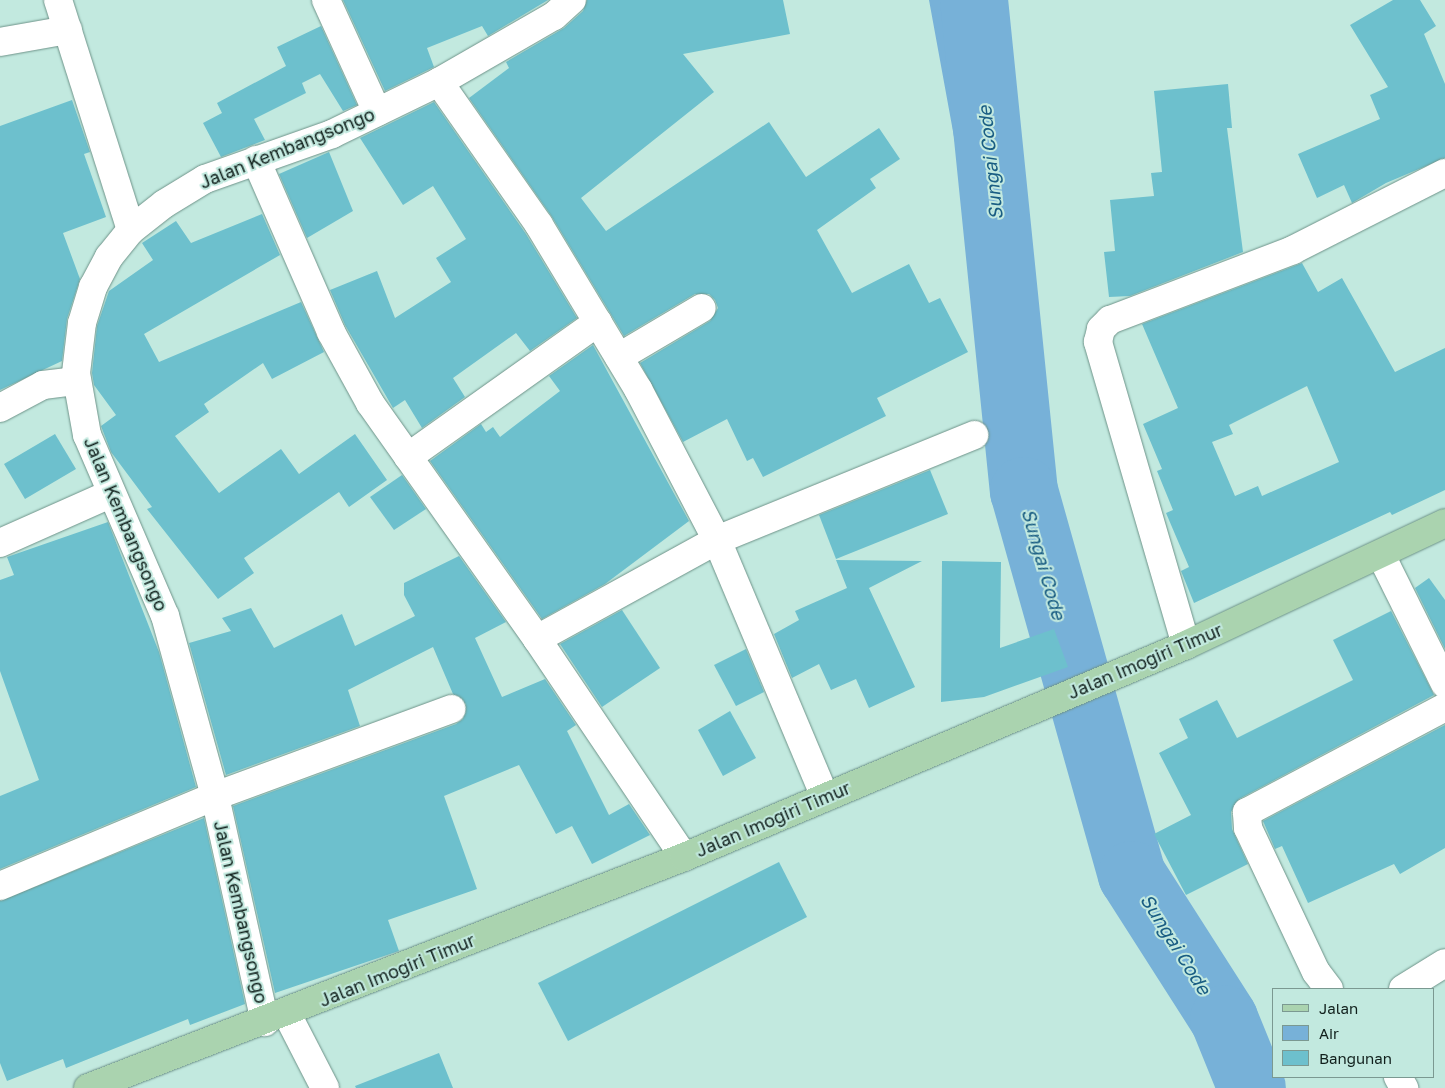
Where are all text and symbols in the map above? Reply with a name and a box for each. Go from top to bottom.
street label: Jalan Kembangsongo [196,103,378,193]
water label: Sungai Code [973,105,1007,221]
street label: Jalan Kembangsongo [80,434,172,614]
water label: Sungai Code [1017,506,1071,622]
street label: Jalan Imogiri Timur [1064,619,1226,703]
street label: Jalan Imogiri Timur [692,777,854,861]
street label: Jalan Kembangsongo [209,819,273,1005]
water label: Sungai Code [1136,889,1216,999]
street label: Jalan Imogiri Timur [316,929,478,1011]
legend [1272,988,1435,1078]
text: Jalan [1319,999,1358,1017]
text: Air [1319,1024,1339,1042]
text: Bangunan [1319,1049,1392,1067]

